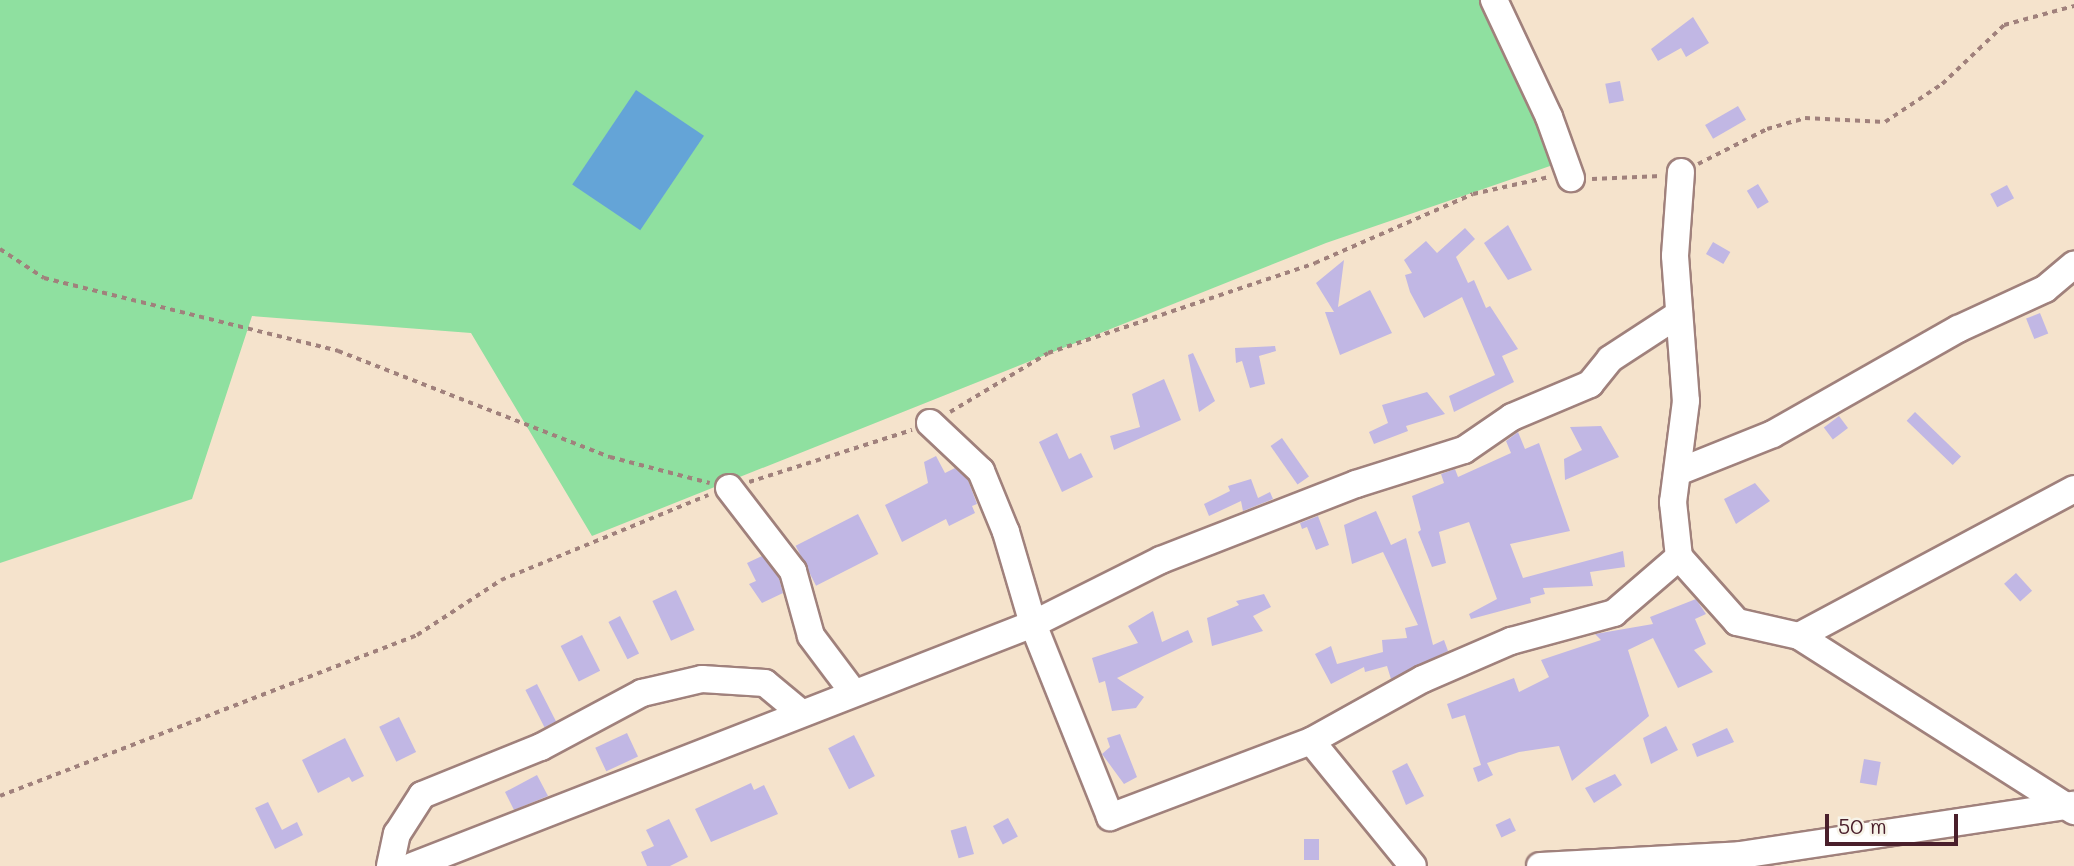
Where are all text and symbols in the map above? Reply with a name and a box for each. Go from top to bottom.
scale bar [1829,800,1962,844]
text: 50 m [1838,812,1887,839]

